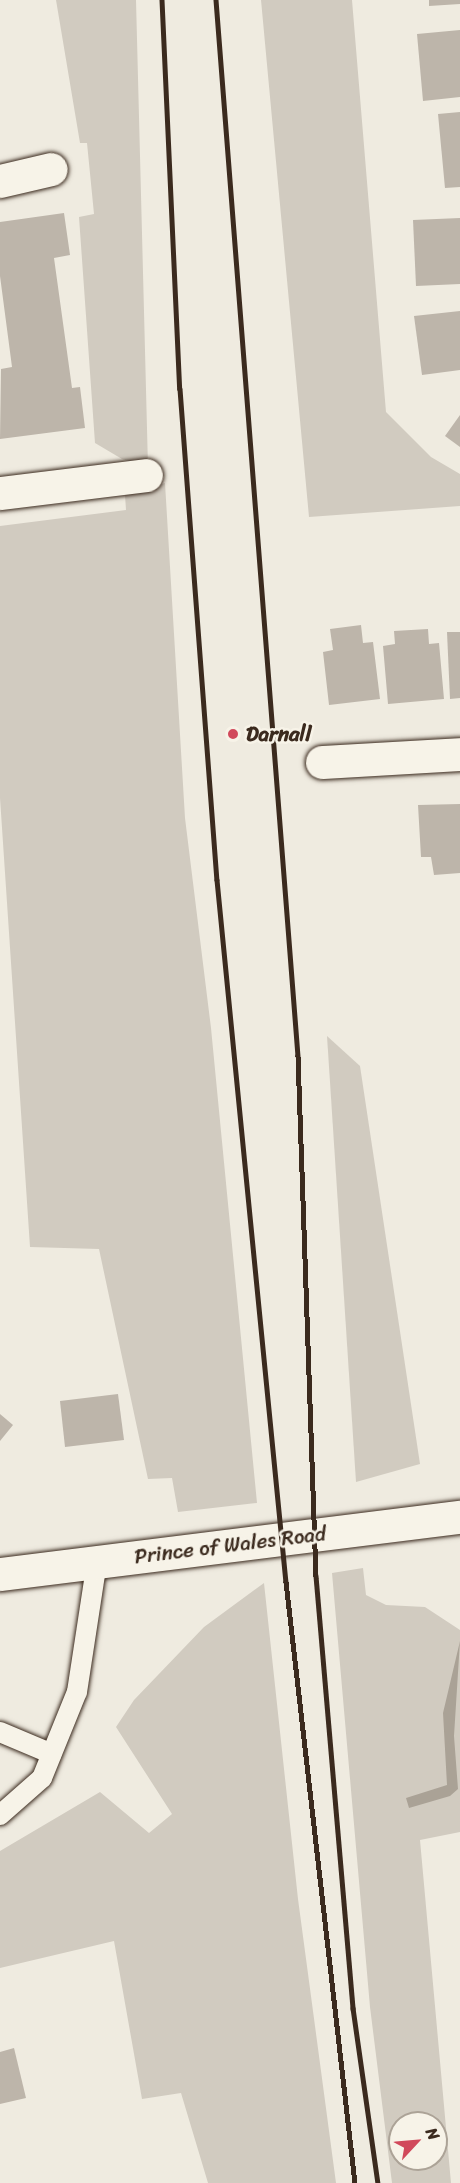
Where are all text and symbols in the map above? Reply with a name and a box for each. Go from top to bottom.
place label: Darnall [246,721,312,747]
marker: Darnall [224,725,242,743]
street label: Prince of Wales Road [132,1521,328,1569]
north arrow [388,2111,448,2171]
text: N [417,2122,448,2145]

